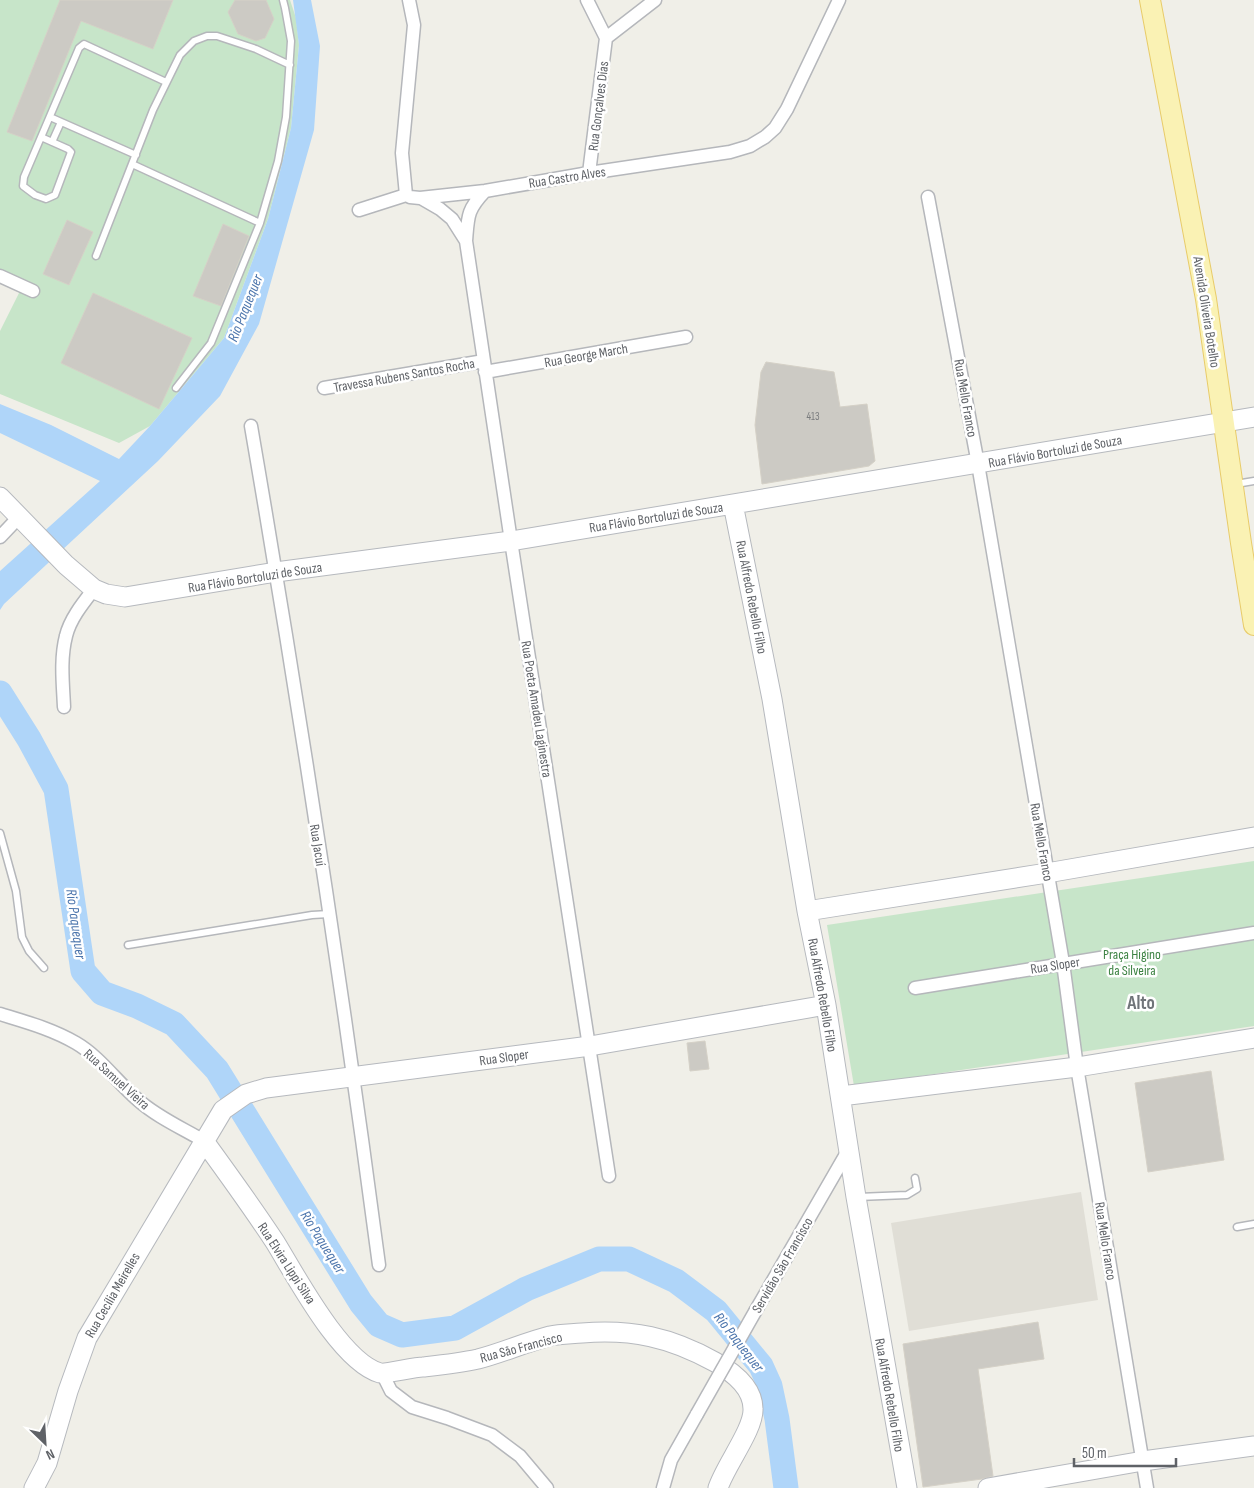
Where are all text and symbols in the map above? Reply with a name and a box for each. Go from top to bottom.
street label: Rua Gonçalves Dias [585,60,612,152]
street label: Rua Castro Alves [527,163,607,192]
street label: Avenida Oliveira Botelho [1189,254,1224,369]
water label: Rio Paquequer [223,271,268,345]
street label: Rua George March [543,340,629,371]
street label: Travessa Rubens Santos Rocha [332,355,476,396]
street label: Rua Mello Franco [950,358,981,439]
house number: 413 [806,410,820,423]
street label: Rua Flávio Bortoluzi de Souza [987,431,1123,472]
street label: Rua Flávio Bortoluzi de Souza [588,499,724,536]
street label: Rua Alfredo Rebello Filho [732,539,771,655]
street label: Rua Flávio Bortoluzi de Souza [187,559,323,596]
street label: Rua Poeta Amadeu Laginestra [517,640,556,779]
street label: Rua Mello Franco [1026,802,1057,883]
street label: Rua Jacuí [306,823,329,868]
water label: Rio Paquequer [61,888,90,961]
street label: Rua Alfredo Rebello Filho [804,937,841,1053]
park label: Praça Higino da Silveira [1103,946,1161,979]
street label: Rua Sloper [1029,953,1081,978]
district label: Alto [1126,992,1155,1015]
street label: Rua Samuel Vieira [80,1045,153,1113]
street label: Rua Sloper [478,1046,530,1069]
street label: Rua Mello Franco [1091,1201,1120,1282]
water label: Rio Paquequer [296,1207,350,1278]
street label: Servidão São Francisco [748,1214,817,1316]
street label: Rua Elvira Lippi Silva [254,1219,319,1307]
street label: Rua Cecília Meirelles [81,1250,144,1341]
water label: Rio Paquequer [709,1309,768,1377]
street label: Rua São Francisco [478,1328,564,1367]
street label: Rua Alfredo Rebello Filho [871,1337,908,1453]
north arrow [20,1418,70,1468]
scale bar [1074,1436,1176,1468]
text: 50 m [1082,1444,1107,1463]
text: N [43,1445,57,1464]

